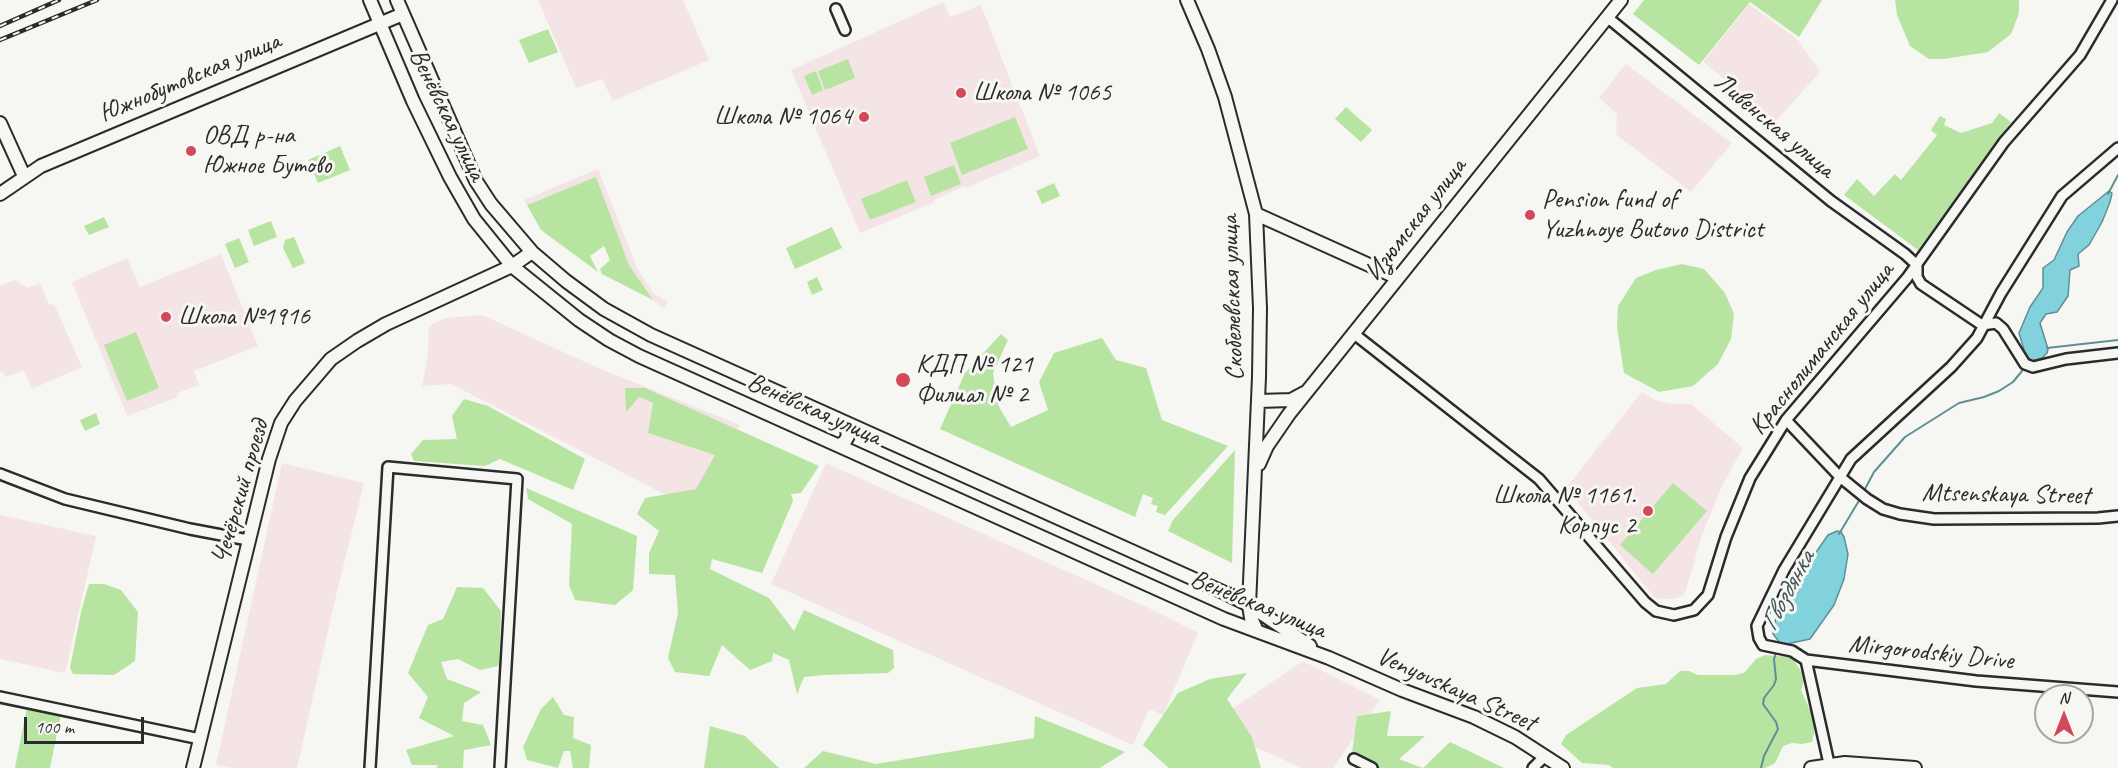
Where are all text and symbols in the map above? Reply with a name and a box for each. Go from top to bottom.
street label: Южнобутовская улица [95,26,285,130]
street label: Венёвская улица [402,44,492,186]
street label: Ливенская улица [1707,67,1841,185]
place label: Школа № 1065 [973,77,1111,109]
marker: Школа № 1065 [954,86,968,100]
place label: Школа № 1064 [714,101,852,133]
marker: Школа № 1064 [857,110,871,124]
place label: ОВД р-на Южное Бутово [203,120,331,182]
marker: ОВД р-на Южное Бутово [184,144,198,158]
street label: Изюмская улица [1358,152,1474,288]
place label: Pension fund of Yuzhnoye Butovo District [1542,184,1763,246]
marker: Pension fund of Yuzhnoye Butovo District [1523,208,1537,222]
street label: Скобелевская улица [1215,215,1251,381]
street label: Краснолиманская улица [1743,256,1901,442]
place label: Школа №1916 [178,301,310,333]
marker: Школа №1916 [159,310,173,324]
place label: КДП № 121 Филиал № 2 [916,349,1033,410]
street label: Венёвская улица [742,367,886,453]
marker: КДП № 121 Филиал № 2 [894,371,912,389]
street label: Чечёрский проезд [206,416,276,568]
street label: Mtsenskaya Street [1922,478,2090,512]
place label: Школа № 1161. Корпус 2 [1493,480,1636,542]
marker: Школа № 1161. Корпус 2 [1641,504,1655,518]
water label: Гвоздянка [1754,546,1822,636]
street label: Венёвская улица [1186,564,1330,646]
street label: Mirgorodskiy Drive [1847,629,2015,677]
street label: Venyovskaya Street [1372,641,1540,739]
north arrow [2034,684,2094,744]
text: N [2059,688,2069,708]
scale bar [27,705,147,743]
text: 100 m [35,716,74,738]

